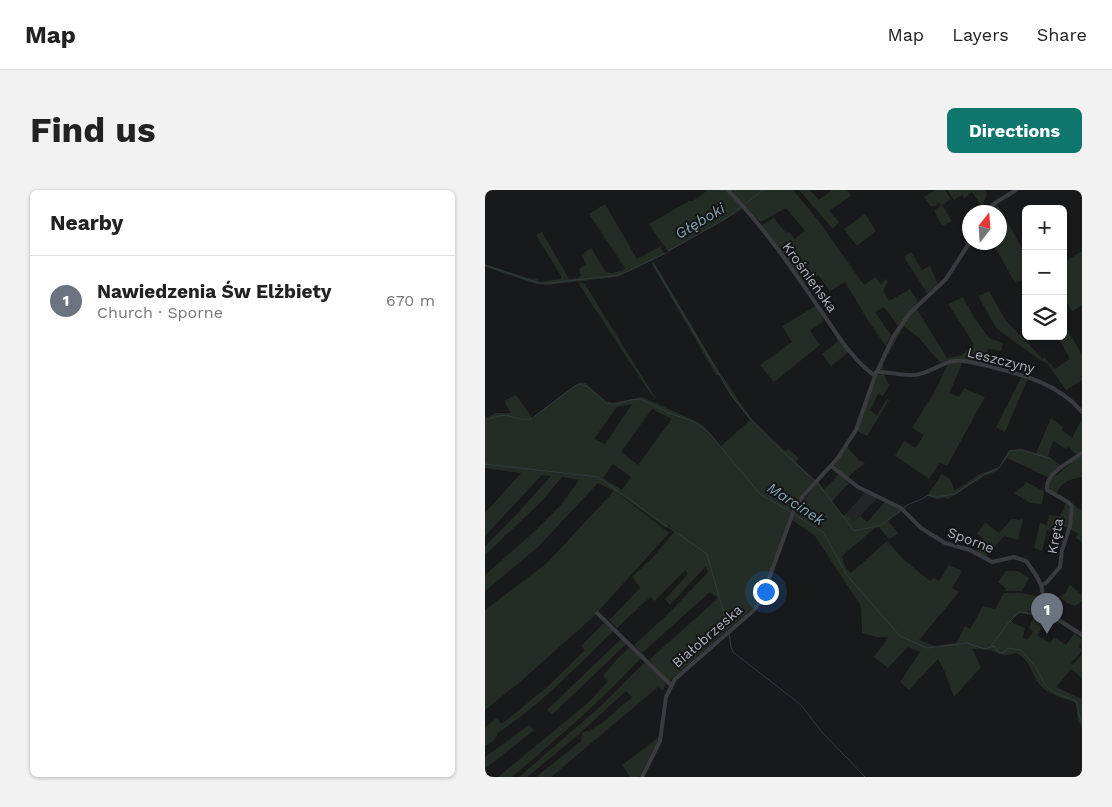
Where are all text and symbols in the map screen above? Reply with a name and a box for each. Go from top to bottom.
text: Map [25,21,76,49]
text: Map [887,24,924,45]
text: Layers [952,24,1009,45]
text: Share [1037,24,1087,45]
button: Directions [947,108,1082,153]
text: Find us [30,109,156,151]
water label: Głęboki [672,199,729,243]
north arrow [962,205,1007,250]
map controls [1022,205,1067,340]
button: + [1022,205,1067,250]
text: Nearby [50,210,123,235]
street label: Krośnieńska [779,239,841,315]
button: − [1022,250,1067,295]
text: Nawiedzenia Św Elżbiety [97,280,331,303]
text: 1 [63,291,69,310]
text: 670 m [386,291,435,310]
button: layers [1022,295,1067,340]
text: Church · Sporne [97,303,223,322]
street label: Leszczyny [965,344,1037,376]
water label: Marcinek [764,479,829,530]
street label: Kręta [1044,517,1066,555]
street label: Sporne [945,524,997,556]
your location [753,579,779,605]
pin: 1 [1031,593,1063,634]
street label: Białobrzeska [669,601,745,671]

